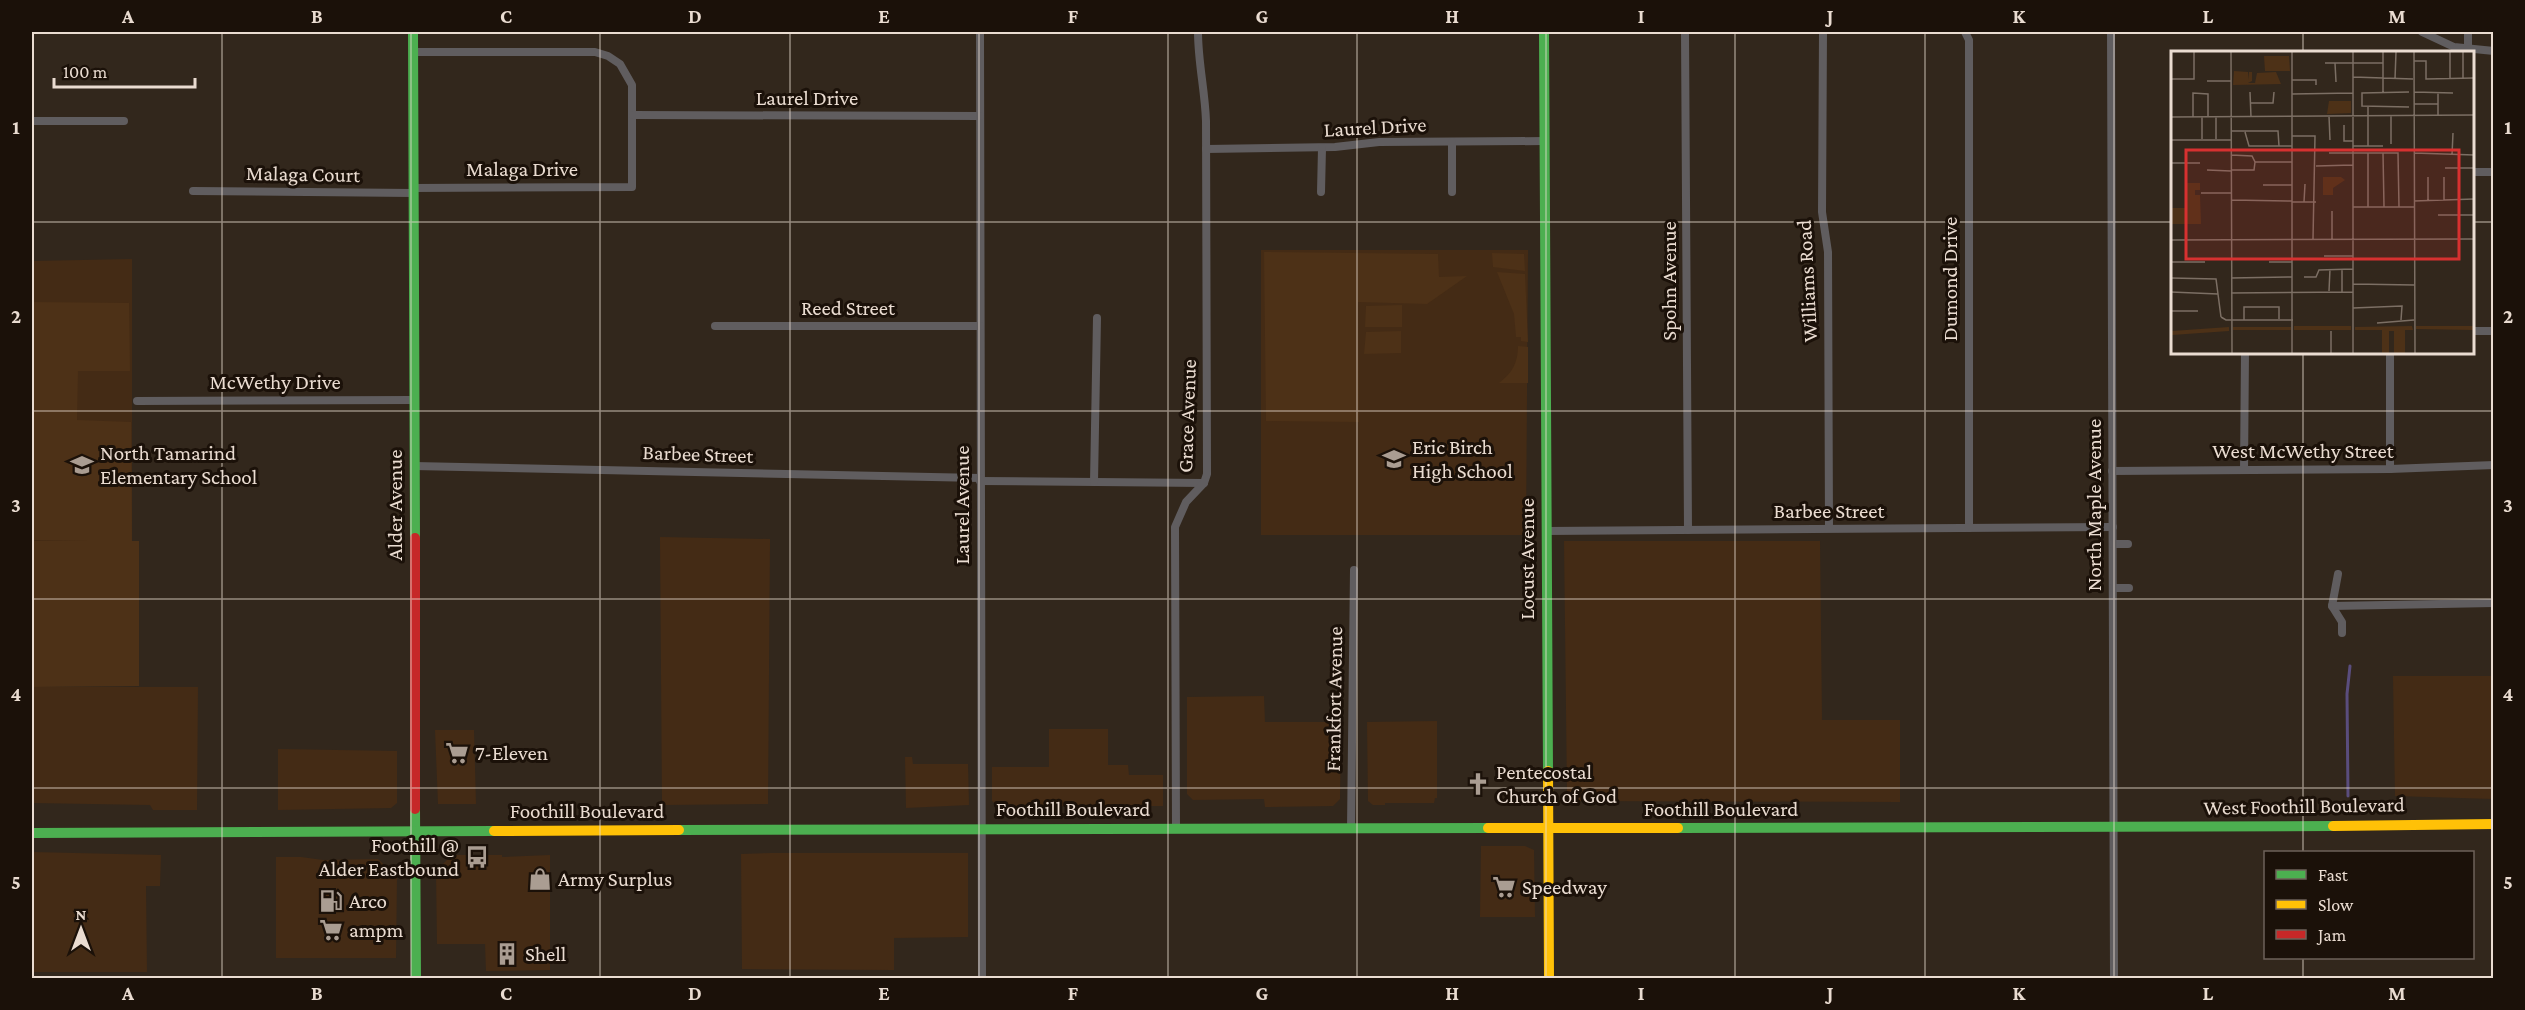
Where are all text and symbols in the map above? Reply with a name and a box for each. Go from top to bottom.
text: A [121,5,135,27]
text: B [311,5,323,27]
text: C [500,5,512,27]
text: D [688,5,702,27]
text: E [878,5,890,27]
text: F [1068,5,1079,27]
text: G [1256,5,1269,27]
text: H [1445,5,1459,27]
text: I [1638,5,1645,27]
text: J [1825,5,1834,27]
text: K [2013,5,2027,27]
text: L [2203,5,2214,27]
text: M [2388,5,2406,27]
scale bar [54,51,195,89]
inset map [2171,51,2474,354]
text: 100 m [63,62,108,82]
street label: Laurel Drive [756,86,858,110]
street label: Laurel Drive [1323,112,1427,142]
text: 1 [12,116,20,138]
text: 1 [2504,116,2512,138]
street label: Malaga Drive [466,157,578,181]
street label: Malaga Court [246,161,361,187]
street label: Dumond Drive [1938,217,1962,341]
street label: Williams Road [1792,219,1822,343]
street label: Spohn Avenue [1657,221,1681,341]
street label: Reed Street [801,296,896,320]
text: 2 [11,305,21,327]
text: 2 [2503,305,2513,327]
street label: Grace Avenue [1173,359,1201,473]
street label: McWethy Drive [209,370,341,394]
street label: North Maple Avenue [2082,419,2106,591]
place label: Eric Birch High School [1412,435,1513,483]
street label: West McWethy Street [2212,439,2395,463]
street label: Barbee Street [642,440,755,468]
place label: North Tamarind Elementary School [100,441,257,489]
street label: Laurel Avenue [950,446,974,564]
school or university icon: Eric Birch High School [1381,446,1407,472]
street label: Alder Avenue [383,450,407,561]
school or university icon: North Tamarind Elementary School [69,452,95,478]
text: 3 [11,494,21,516]
text: 3 [2503,494,2513,516]
street label: Locust Avenue [1515,498,1539,620]
street label: Barbee Street [1774,499,1886,523]
street label: Frankfort Avenue [1321,626,1347,772]
text: 4 [11,683,22,705]
text: 4 [2503,683,2514,705]
supermarket icon: 7-Eleven [444,740,470,766]
place label: 7-Eleven [475,741,548,765]
place label: Pentecostal Church of God [1496,760,1617,808]
church icon: Pentecostal Church of God [1465,771,1491,797]
street label: West Foothill Boulevard [2203,792,2405,820]
street label: Foothill Boulevard [996,797,1150,821]
street label: Foothill Boulevard [1644,797,1798,821]
street label: Foothill Boulevard [510,799,664,823]
place label: Foothill @ Alder Eastbound [319,833,459,881]
bus stop icon: Foothill @ Alder Eastbound [464,844,490,870]
legend [2264,851,2474,959]
text: Fast [2318,865,2349,885]
shop icon: Army Surplus [527,866,553,892]
place label: Army Surplus [558,867,672,891]
text: 5 [11,871,21,893]
text: 5 [2503,871,2513,893]
supermarket icon: Speedway [1491,874,1517,900]
place label: Speedway [1522,875,1607,899]
fuel station icon: Arco [318,888,344,914]
place label: Arco [349,889,387,913]
text: Slow [2318,895,2354,915]
north arrow [51,899,111,959]
text: N [76,906,87,923]
supermarket icon: ampm [318,917,344,943]
place label: ampm [349,918,404,942]
text: Jam [2316,925,2347,945]
building icon: Shell [494,941,520,967]
place label: Shell [525,942,566,966]
text: A [121,982,135,1004]
text: B [311,982,323,1004]
text: C [500,982,512,1004]
text: D [688,982,702,1004]
text: E [878,982,890,1004]
text: F [1068,982,1079,1004]
text: G [1256,982,1269,1004]
text: H [1445,982,1459,1004]
text: I [1638,982,1645,1004]
text: J [1825,982,1834,1004]
text: K [2013,982,2027,1004]
text: L [2203,982,2214,1004]
text: M [2388,982,2406,1004]

